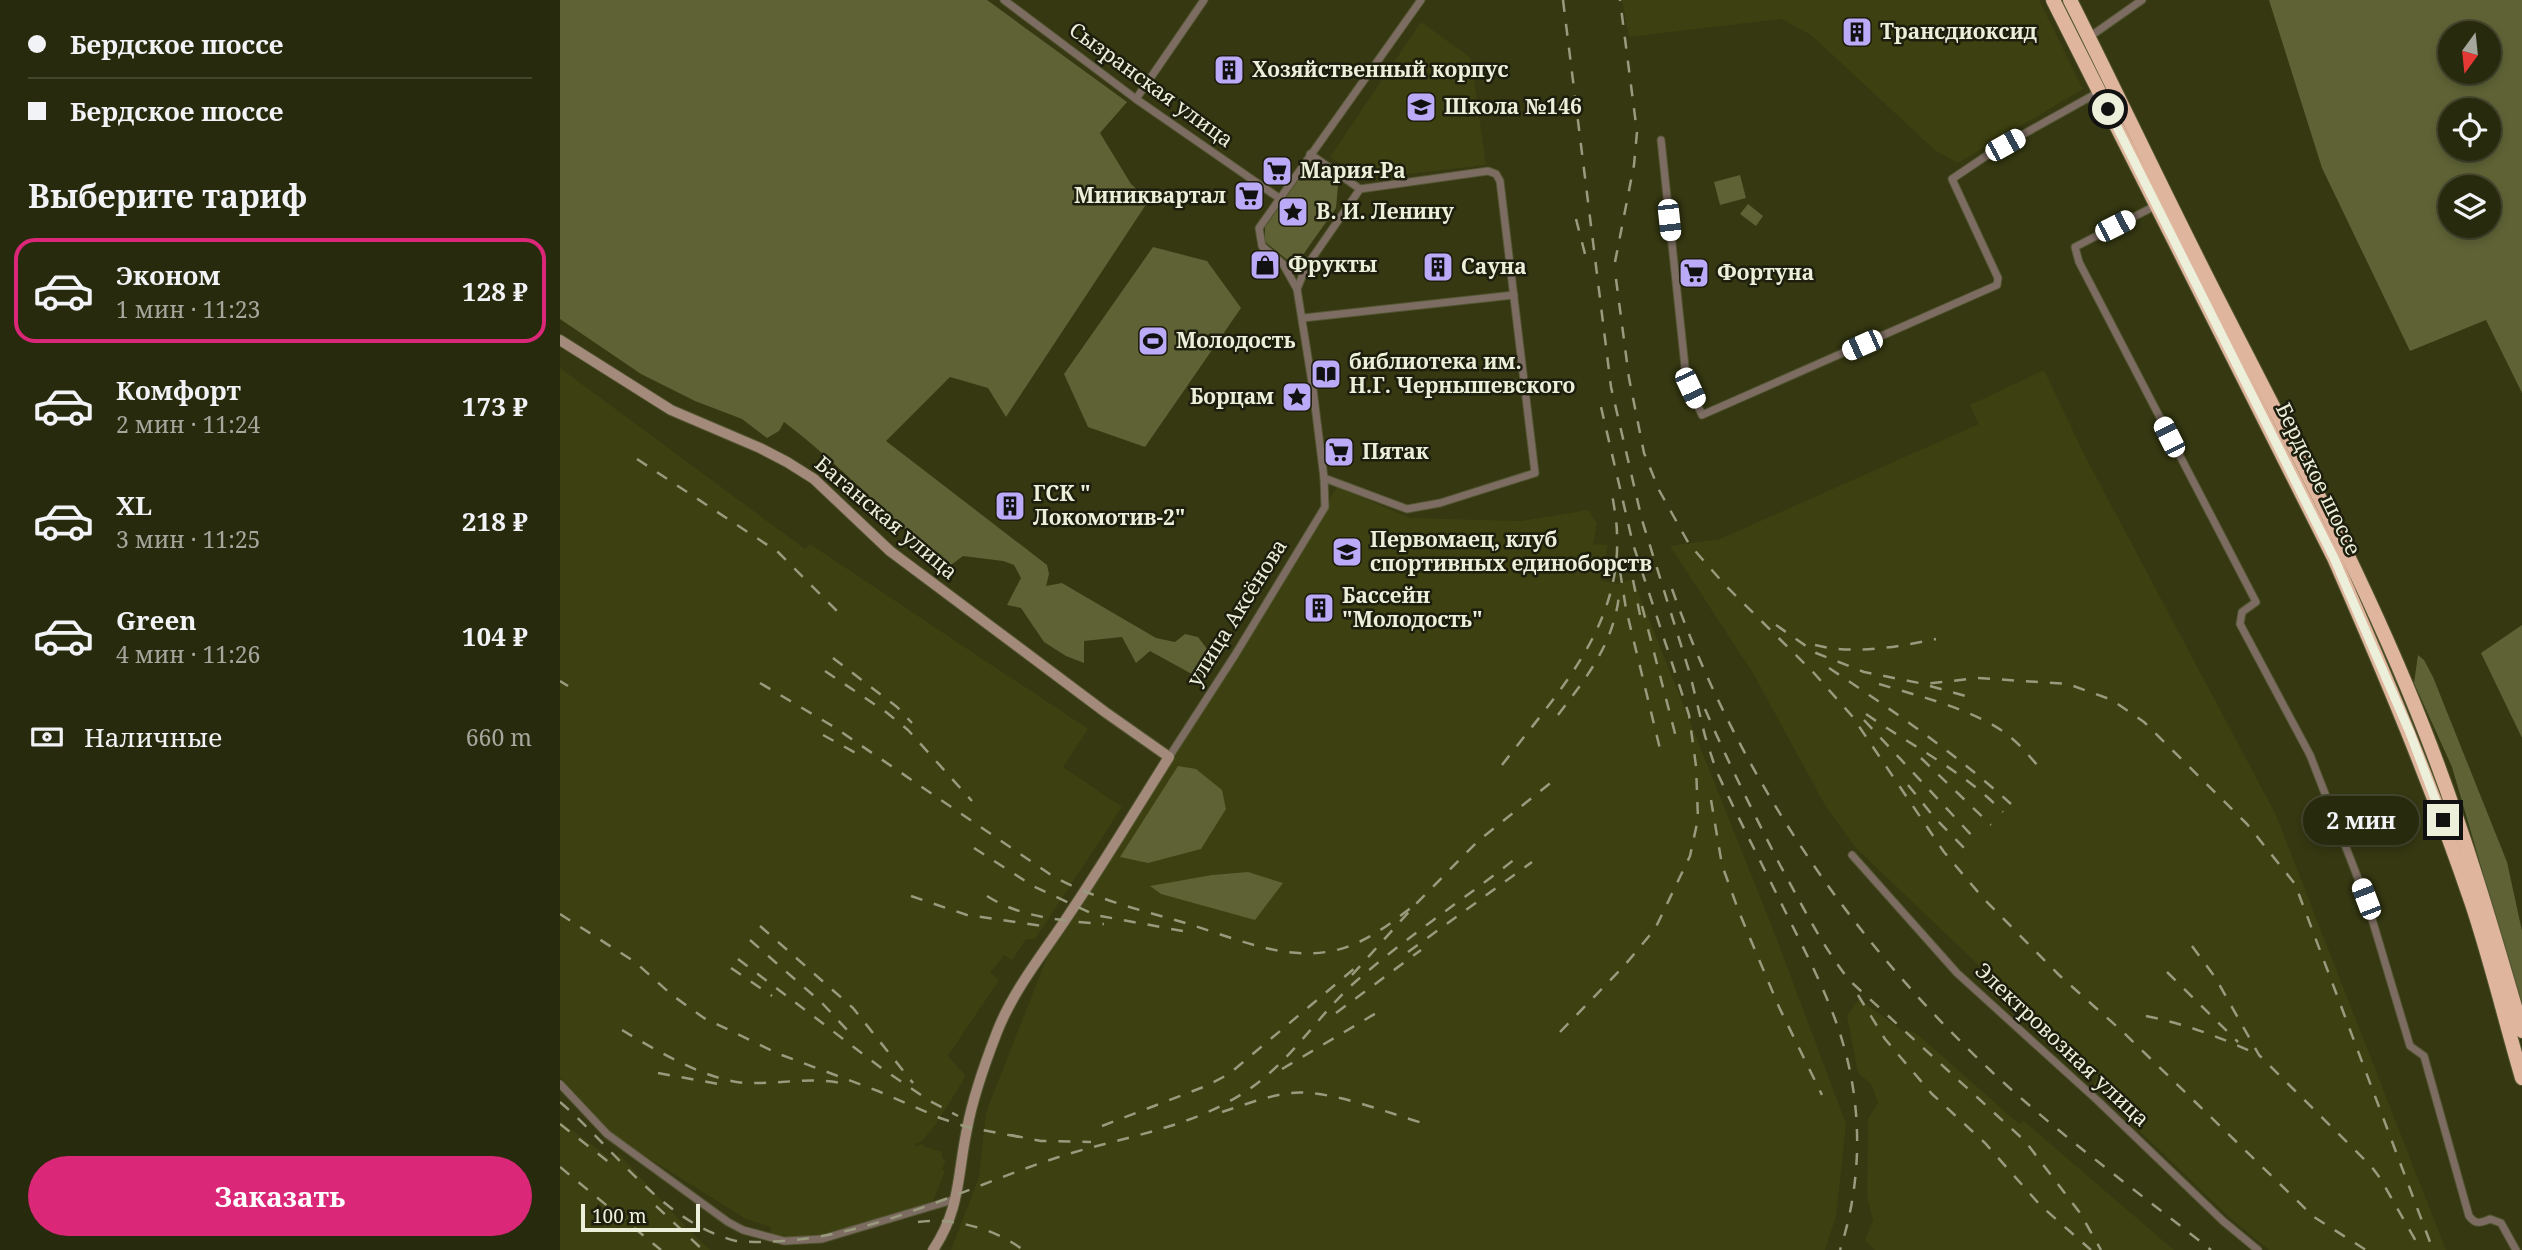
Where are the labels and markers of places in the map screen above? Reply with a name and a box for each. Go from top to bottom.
building icon: Трансдиоксид [1840,15,1874,49]
place label: Трансдиоксид [1880,17,2037,45]
building icon: Хозяйственный корпус [1212,53,1246,87]
place label: Хозяйственный корпус [1252,55,1508,83]
school or university icon: Школа №146 [1404,90,1438,124]
place label: Школа №146 [1444,92,1582,120]
supermarket icon: Мария-Ра [1260,154,1294,188]
place label: Мария-Ра [1300,156,1406,184]
supermarket icon: Миниквартал [1232,179,1266,213]
place label: Миниквартал [1074,181,1226,209]
place icon: В. И. Ленину [1276,195,1310,229]
place label: В. И. Ленину [1316,197,1454,225]
shop icon: Фрукты [1248,248,1282,282]
place label: Фрукты [1288,250,1378,278]
building icon: Сауна [1421,250,1455,284]
place label: Сауна [1461,252,1527,280]
supermarket icon: Фортуна [1677,256,1711,290]
place label: Фортуна [1717,258,1814,286]
sports icon: Молодость [1136,324,1170,358]
place label: Молодость [1176,326,1295,354]
place label: библиотека им. Н.Г. Чернышевского [1349,347,1575,399]
library icon: библиотека им. Н.Г. Чернышевского [1309,357,1343,391]
place icon: Борцам [1280,380,1314,414]
place label: Борцам [1190,382,1274,410]
supermarket icon: Пятак [1322,435,1356,469]
place label: Пятак [1362,437,1430,465]
place label: ГСК " Локомотив-2" [1033,479,1186,531]
building icon: ГСК " Локомотив-2" [993,489,1027,523]
place label: Первомаец, клуб спортивных единоборств [1370,525,1652,577]
school or university icon: Первомаец, клуб спортивных единоборств [1330,535,1364,569]
place label: Бассейн "Молодость" [1342,581,1483,633]
building icon: Бассейн "Молодость" [1302,591,1336,625]

